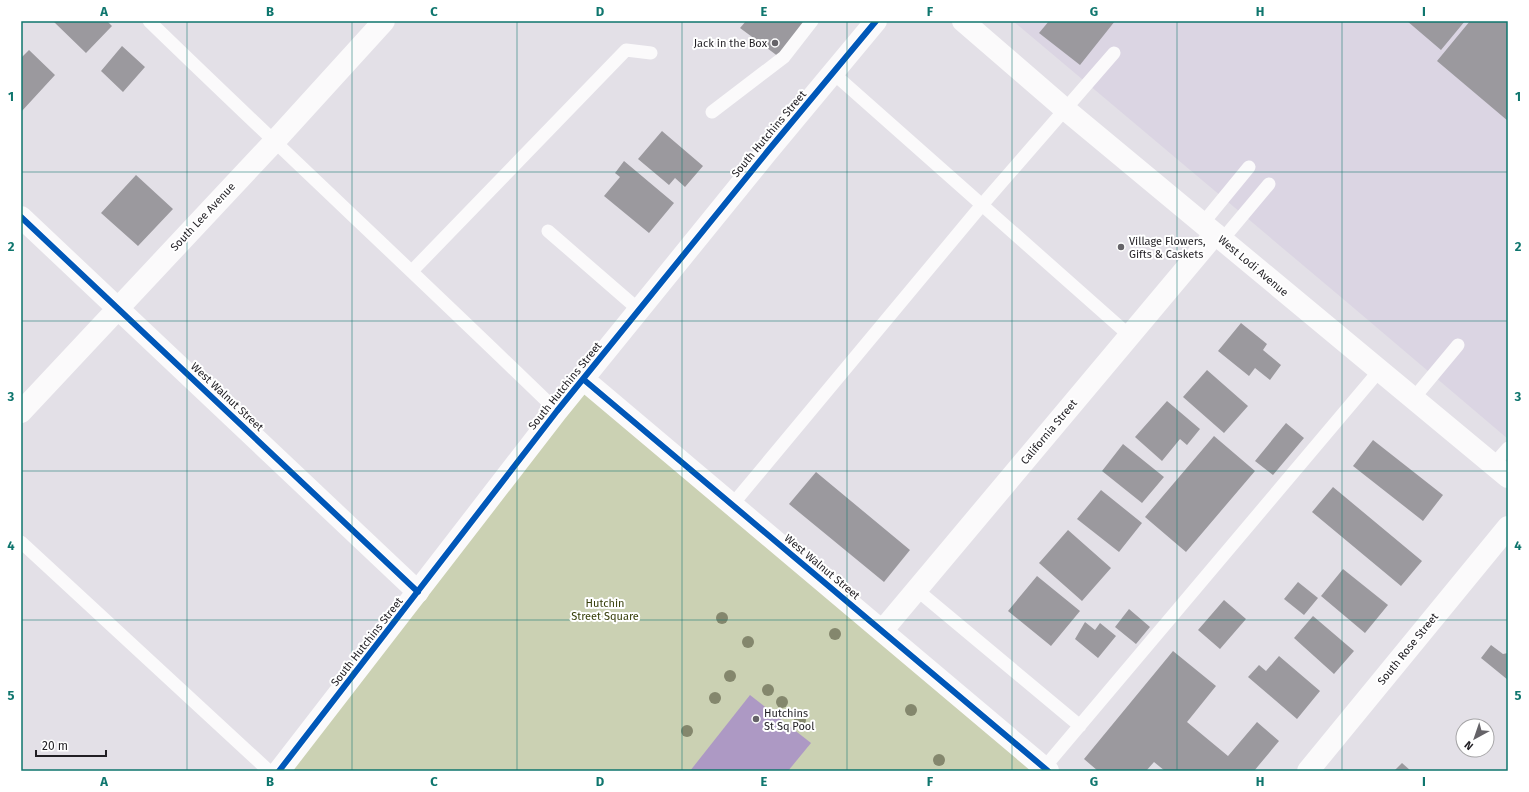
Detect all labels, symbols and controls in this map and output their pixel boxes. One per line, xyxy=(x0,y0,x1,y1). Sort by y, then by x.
text: A xyxy=(99,4,108,19)
text: B xyxy=(266,4,274,19)
text: C xyxy=(430,4,438,19)
text: D xyxy=(596,4,605,19)
text: E xyxy=(761,4,768,19)
text: F xyxy=(927,4,934,19)
text: G xyxy=(1090,4,1098,19)
text: H xyxy=(1256,4,1264,19)
text: I xyxy=(1422,4,1426,19)
place label: Jack in the Box xyxy=(694,37,768,50)
marker: Jack in the Box xyxy=(770,38,780,48)
street label: South Hutchins Street xyxy=(729,88,809,180)
text: 1 xyxy=(8,89,14,104)
text: 1 xyxy=(1515,89,1521,104)
street label: South Lee Avenue xyxy=(168,180,238,254)
street label: West Lodi Avenue xyxy=(1215,233,1291,299)
place label: Village Flowers, Gifts & Caskets xyxy=(1129,235,1206,261)
text: 2 xyxy=(8,239,15,254)
text: 2 xyxy=(1515,239,1522,254)
marker: Village Flowers, Gifts & Caskets xyxy=(1116,242,1126,252)
street label: South Hutchins Street xyxy=(526,340,604,432)
street label: West Walnut Street xyxy=(188,360,266,434)
text: 3 xyxy=(7,389,15,404)
text: 3 xyxy=(1514,389,1522,404)
street label: California Street xyxy=(1018,397,1080,467)
street label: West Walnut Street xyxy=(782,532,862,602)
text: 4 xyxy=(7,538,15,553)
text: 4 xyxy=(1514,538,1522,553)
street label: South Hutchins Street xyxy=(328,595,406,689)
park label: Hutchin Street Square xyxy=(571,597,639,623)
street label: South Rose Street xyxy=(1375,610,1441,688)
text: 5 xyxy=(8,688,15,703)
text: 5 xyxy=(1515,688,1522,703)
place label: Hutchins St Sq Pool xyxy=(764,707,815,733)
marker: Hutchins St Sq Pool xyxy=(751,714,761,724)
north arrow xyxy=(1455,718,1495,758)
scale bar xyxy=(36,732,106,758)
text: N xyxy=(1462,738,1476,753)
text: 20 m xyxy=(42,739,68,753)
text: A xyxy=(99,774,108,789)
text: B xyxy=(266,774,274,789)
text: C xyxy=(430,774,438,789)
text: D xyxy=(596,774,605,789)
text: E xyxy=(761,774,768,789)
text: F xyxy=(927,774,934,789)
text: G xyxy=(1090,774,1098,789)
text: H xyxy=(1256,774,1264,789)
text: I xyxy=(1422,774,1426,789)

